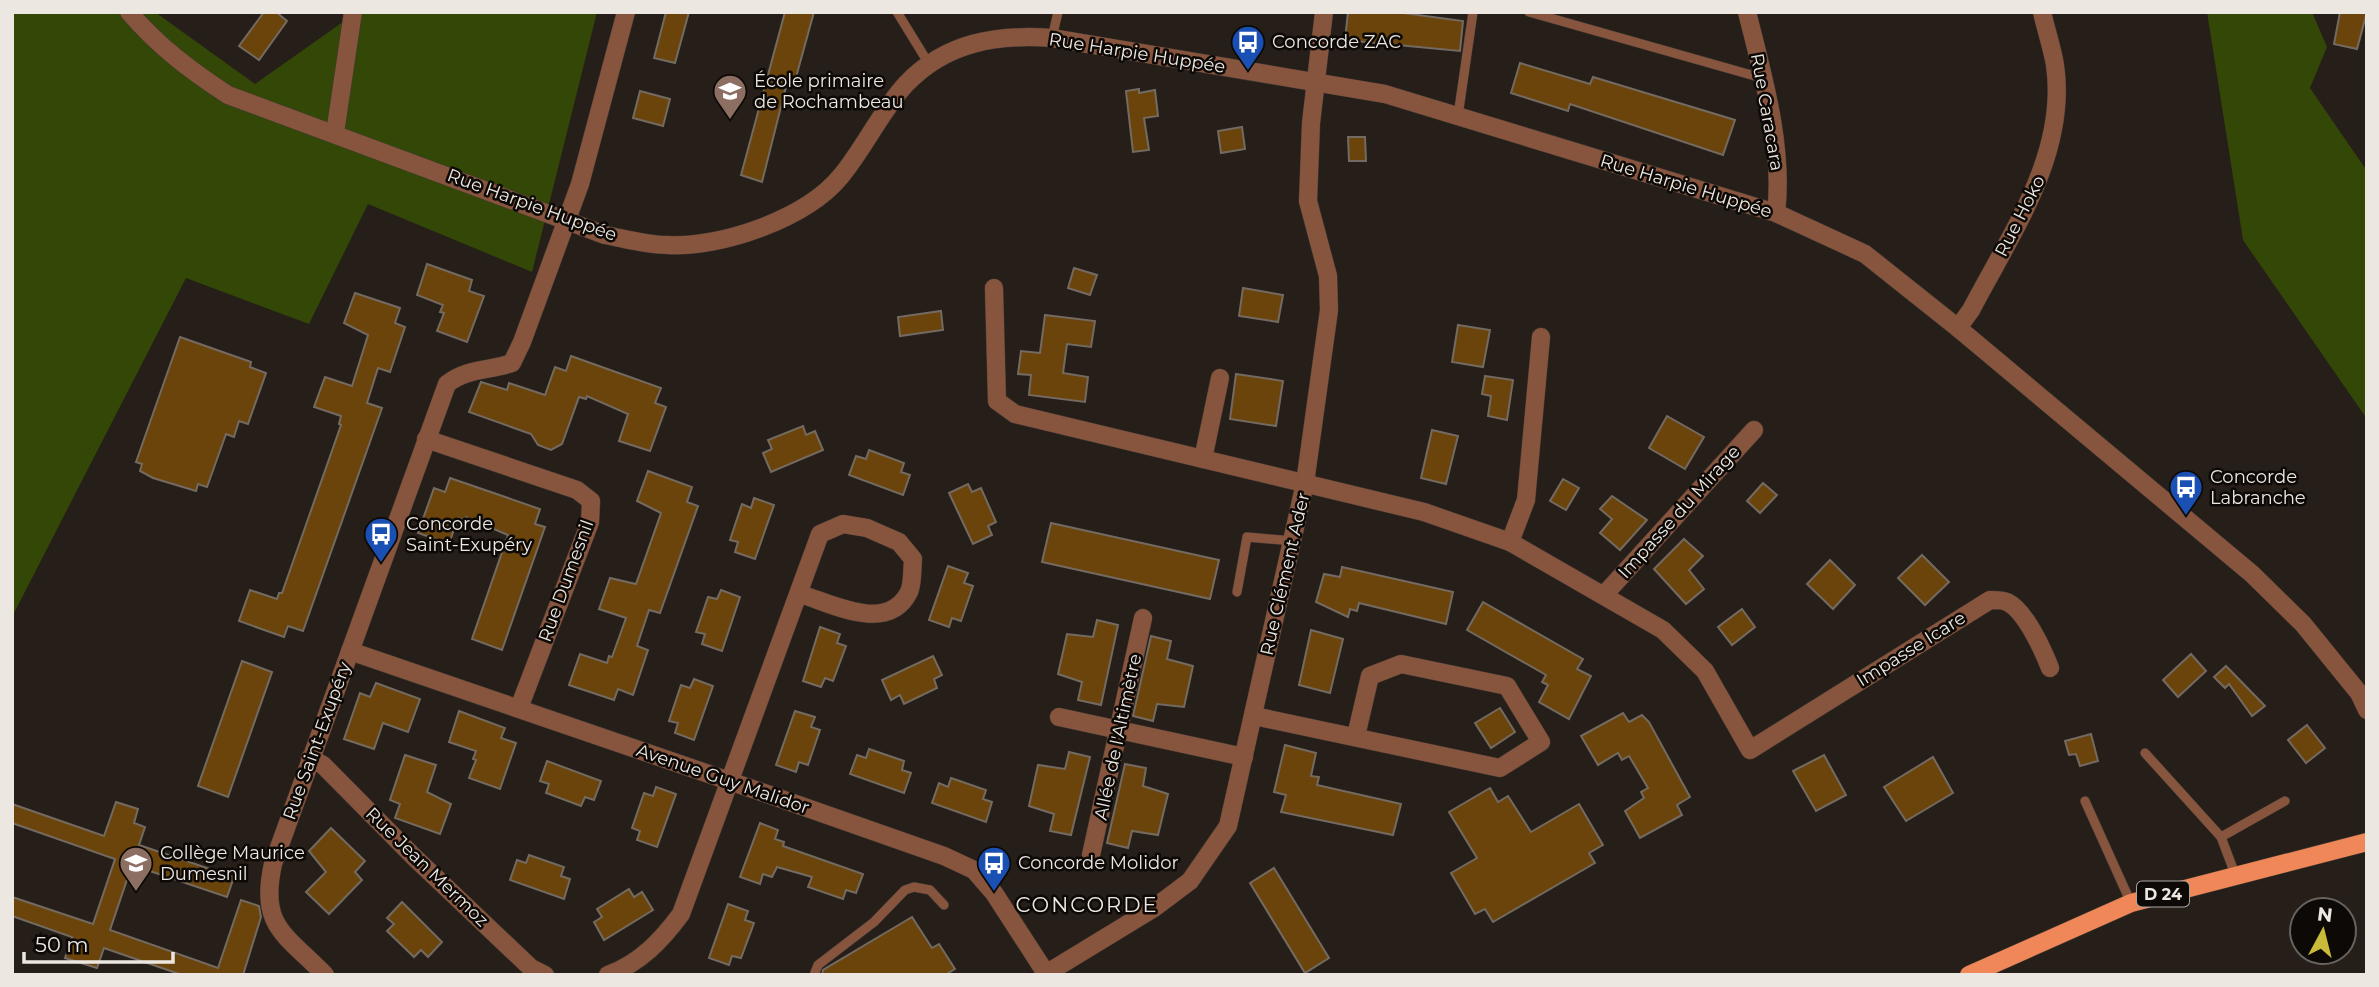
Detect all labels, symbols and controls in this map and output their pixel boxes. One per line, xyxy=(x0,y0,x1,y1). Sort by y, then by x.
bus stop icon: Concorde ZAC xyxy=(1229,23,1267,72)
street label: Rue Harpie Huppée xyxy=(1047,28,1227,78)
place label: Concorde ZAC xyxy=(1272,31,1401,53)
street label: Rue Caracara xyxy=(1746,52,1788,172)
place label: École primaire de Rochambeau xyxy=(754,70,904,113)
school or university icon: École primaire de Rochambeau xyxy=(711,72,749,121)
street label: Rue Harpie Huppée xyxy=(1597,149,1775,223)
street label: Rue Harpie Huppée xyxy=(444,164,620,246)
street label: Rue Hoko xyxy=(1990,172,2050,260)
street label: Impasse du Mirage xyxy=(1613,441,1745,583)
place label: Concorde Labranche xyxy=(2210,466,2306,509)
bus stop icon: Concorde Labranche xyxy=(2167,468,2205,517)
street label: Rue Clément Ader xyxy=(1256,490,1314,658)
place label: Concorde Saint-Exupéry xyxy=(406,513,532,556)
bus stop icon: Concorde Saint-Exupéry xyxy=(362,515,400,564)
street label: Rue Dumesnil xyxy=(534,517,598,645)
street label: Impasse Icare xyxy=(1852,607,1970,691)
street label: Allée de l'Altimètre xyxy=(1090,652,1146,822)
street label: Rue Saint-Exupéry xyxy=(278,659,356,823)
street label: Avenue Guy Malidor xyxy=(634,739,812,819)
street label: Rue Jean Mermoz xyxy=(361,803,493,931)
place label: Collège Maurice Dumesnil xyxy=(160,842,305,885)
school or university icon: Collège Maurice Dumesnil xyxy=(117,844,155,893)
bus stop icon: Concorde Molidor xyxy=(975,844,1013,893)
place label: Concorde Molidor xyxy=(1018,852,1179,874)
road number: D 24 xyxy=(2137,881,2189,906)
district label: CONCORDE xyxy=(1015,892,1159,917)
north arrow xyxy=(2288,896,2358,966)
text: N xyxy=(2316,902,2334,927)
scale bar xyxy=(24,920,173,964)
text: 50 m xyxy=(35,932,89,957)

